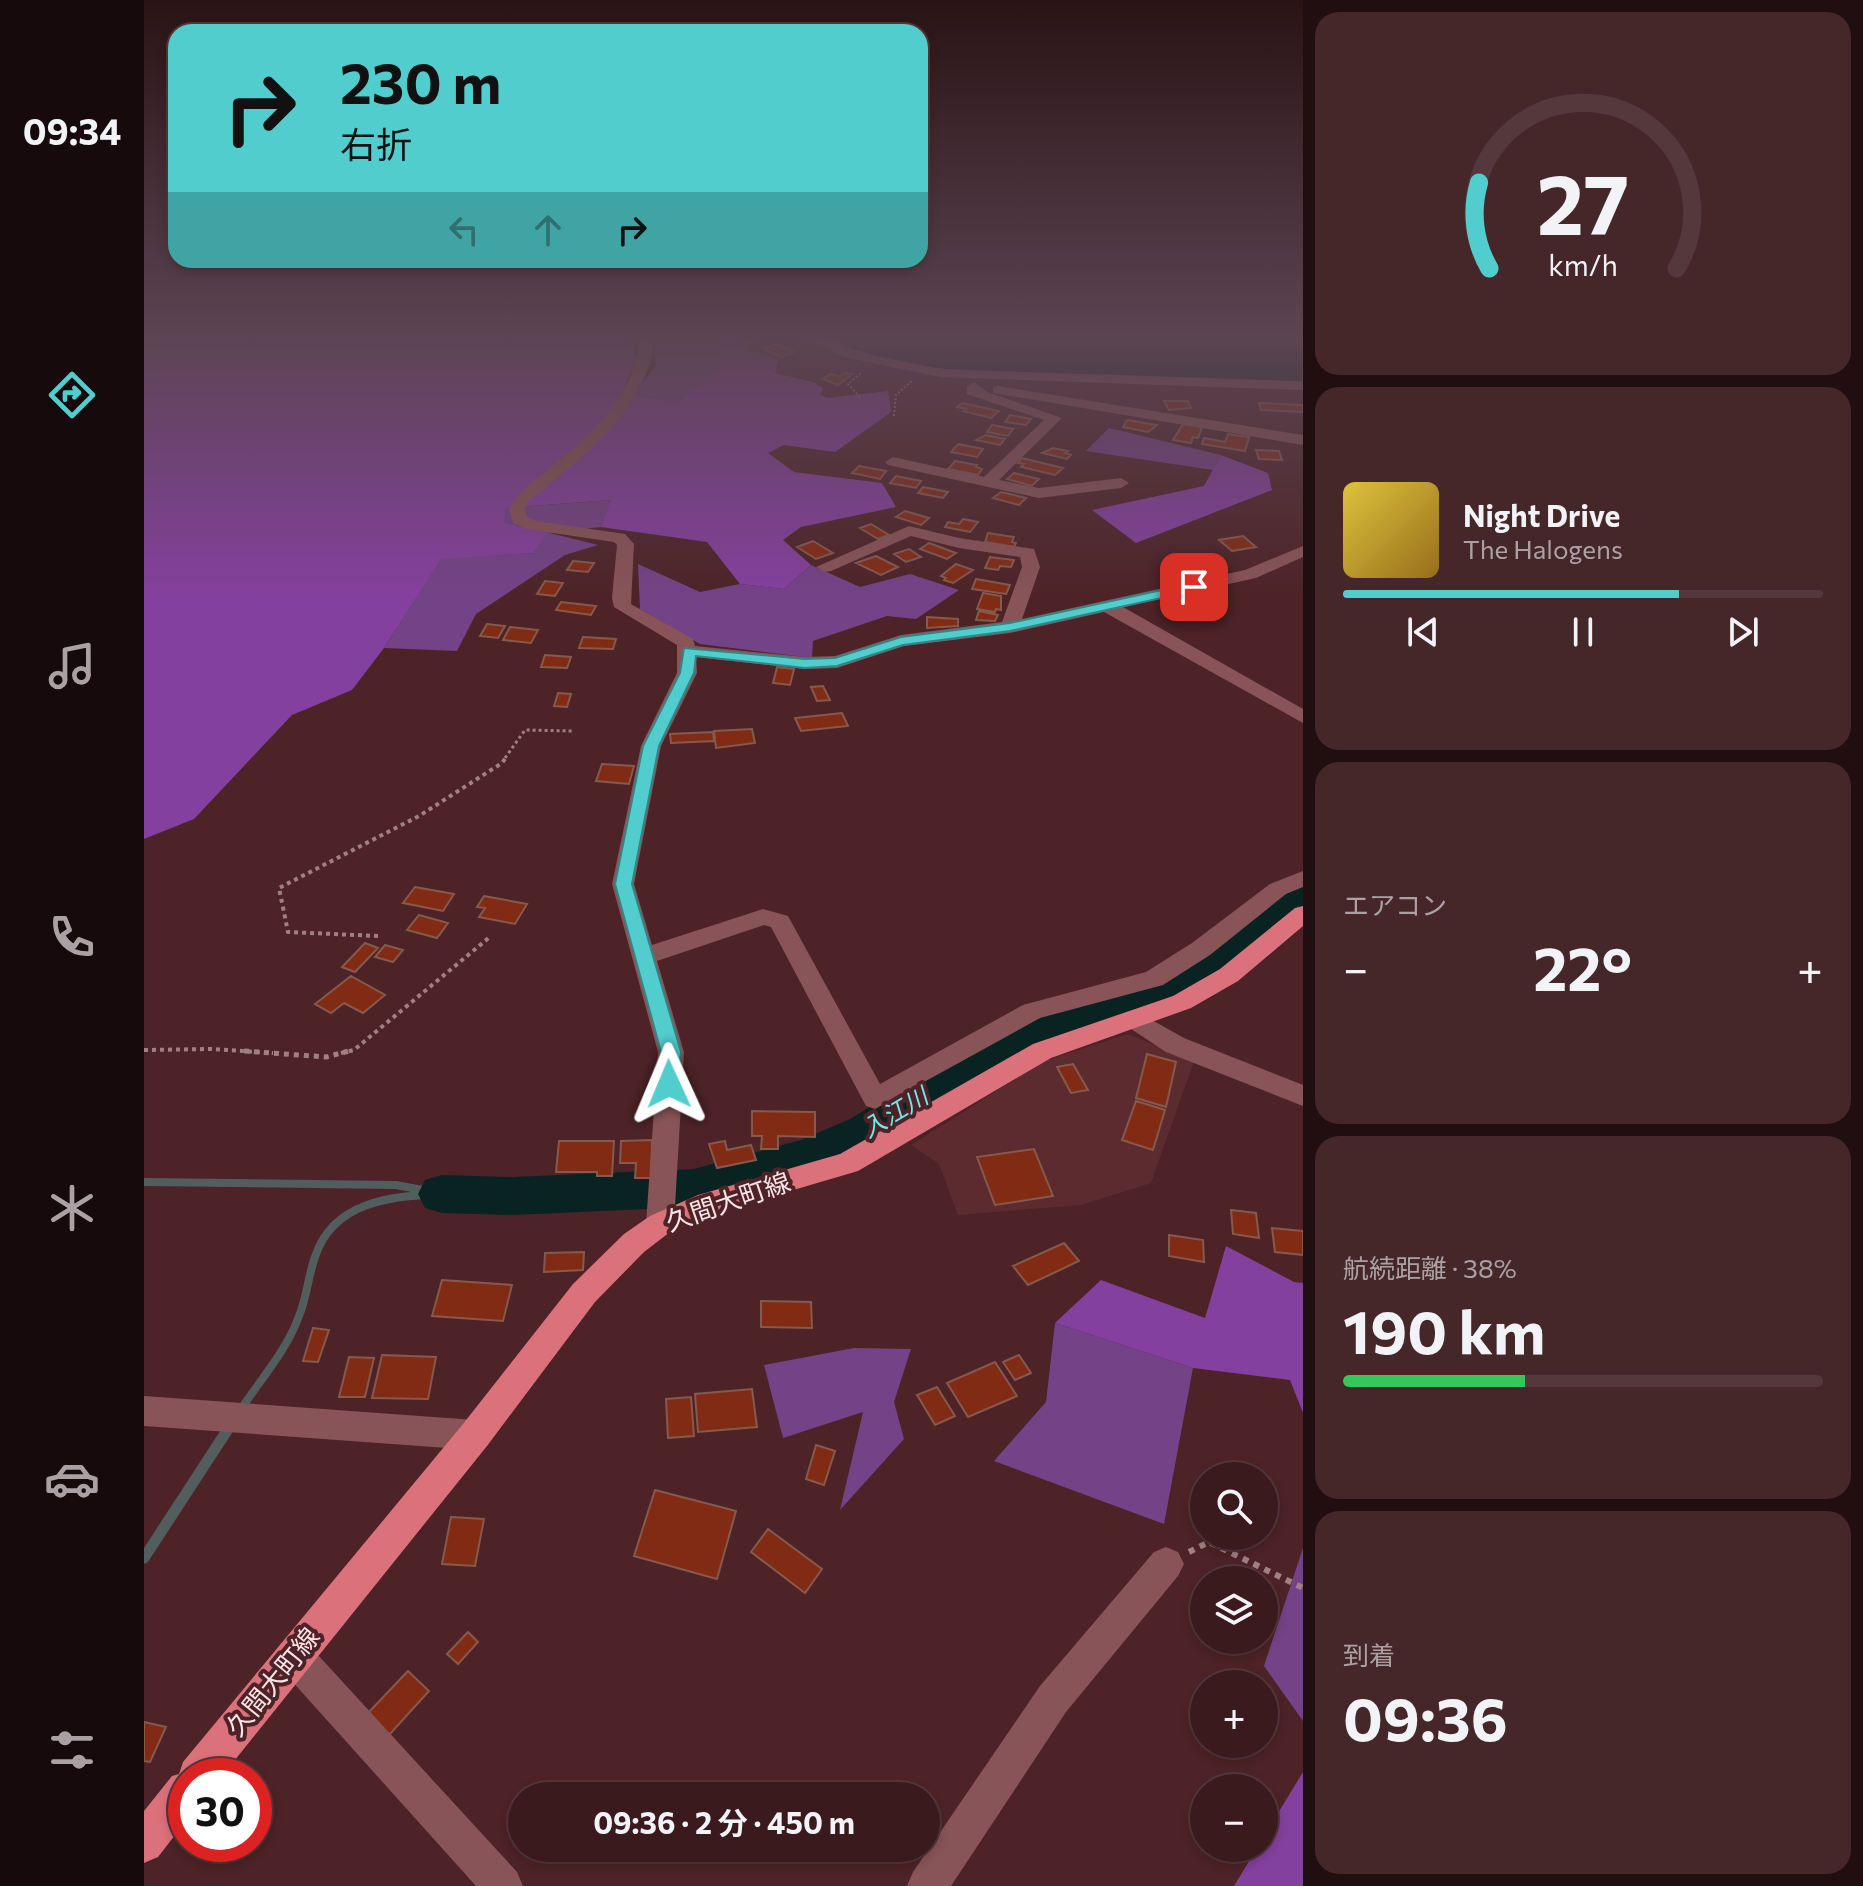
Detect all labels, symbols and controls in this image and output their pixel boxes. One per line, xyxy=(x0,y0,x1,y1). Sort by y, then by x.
text: 230 m xyxy=(340,47,501,116)
icon: right xyxy=(208,56,312,160)
text: 09:34 xyxy=(23,108,121,152)
text: 右折 xyxy=(340,121,412,165)
text: 27 xyxy=(1537,150,1629,252)
icon: left xyxy=(442,208,486,252)
icon: ahead xyxy=(526,208,570,252)
icon: right xyxy=(610,208,654,252)
text: km/h xyxy=(1548,248,1618,283)
icon: directions xyxy=(44,367,100,423)
text: Night Drive xyxy=(1463,496,1620,533)
text: The Halogens xyxy=(1463,533,1623,564)
pin xyxy=(1160,553,1228,621)
icon: arrive xyxy=(1172,565,1216,609)
icon: previous xyxy=(1401,610,1445,654)
icon: pause xyxy=(1561,610,1605,654)
icon: next xyxy=(1721,610,1765,654)
icon: music xyxy=(44,638,100,694)
text: エアコン xyxy=(1343,889,1447,920)
icon: phone xyxy=(44,909,100,965)
text: 22° xyxy=(1533,930,1632,1003)
text: − xyxy=(1343,940,1368,994)
text: + xyxy=(1797,940,1823,994)
position arrow xyxy=(627,1042,711,1126)
water label: 入江川 xyxy=(856,1079,935,1143)
street label: 久間大町線 xyxy=(661,1165,794,1236)
icon: climate xyxy=(44,1180,100,1236)
text: 航続距離 · 38% xyxy=(1343,1252,1517,1283)
text: 190 km xyxy=(1343,1293,1545,1366)
icon: car xyxy=(44,1451,100,1507)
map controls xyxy=(1190,1462,1278,1862)
button: search xyxy=(1190,1462,1278,1550)
button: layers xyxy=(1190,1566,1278,1654)
street label: 久間大町線 xyxy=(219,1621,325,1741)
text: 到着 xyxy=(1343,1639,1395,1670)
button: + xyxy=(1190,1670,1278,1758)
text: 09:36 xyxy=(1343,1680,1508,1753)
icon: filters xyxy=(44,1722,100,1778)
speed limit sign: 30 xyxy=(168,1758,272,1862)
button: − xyxy=(1190,1774,1278,1862)
text: 09:36 · 2 分 · 450 m xyxy=(593,1803,855,1840)

